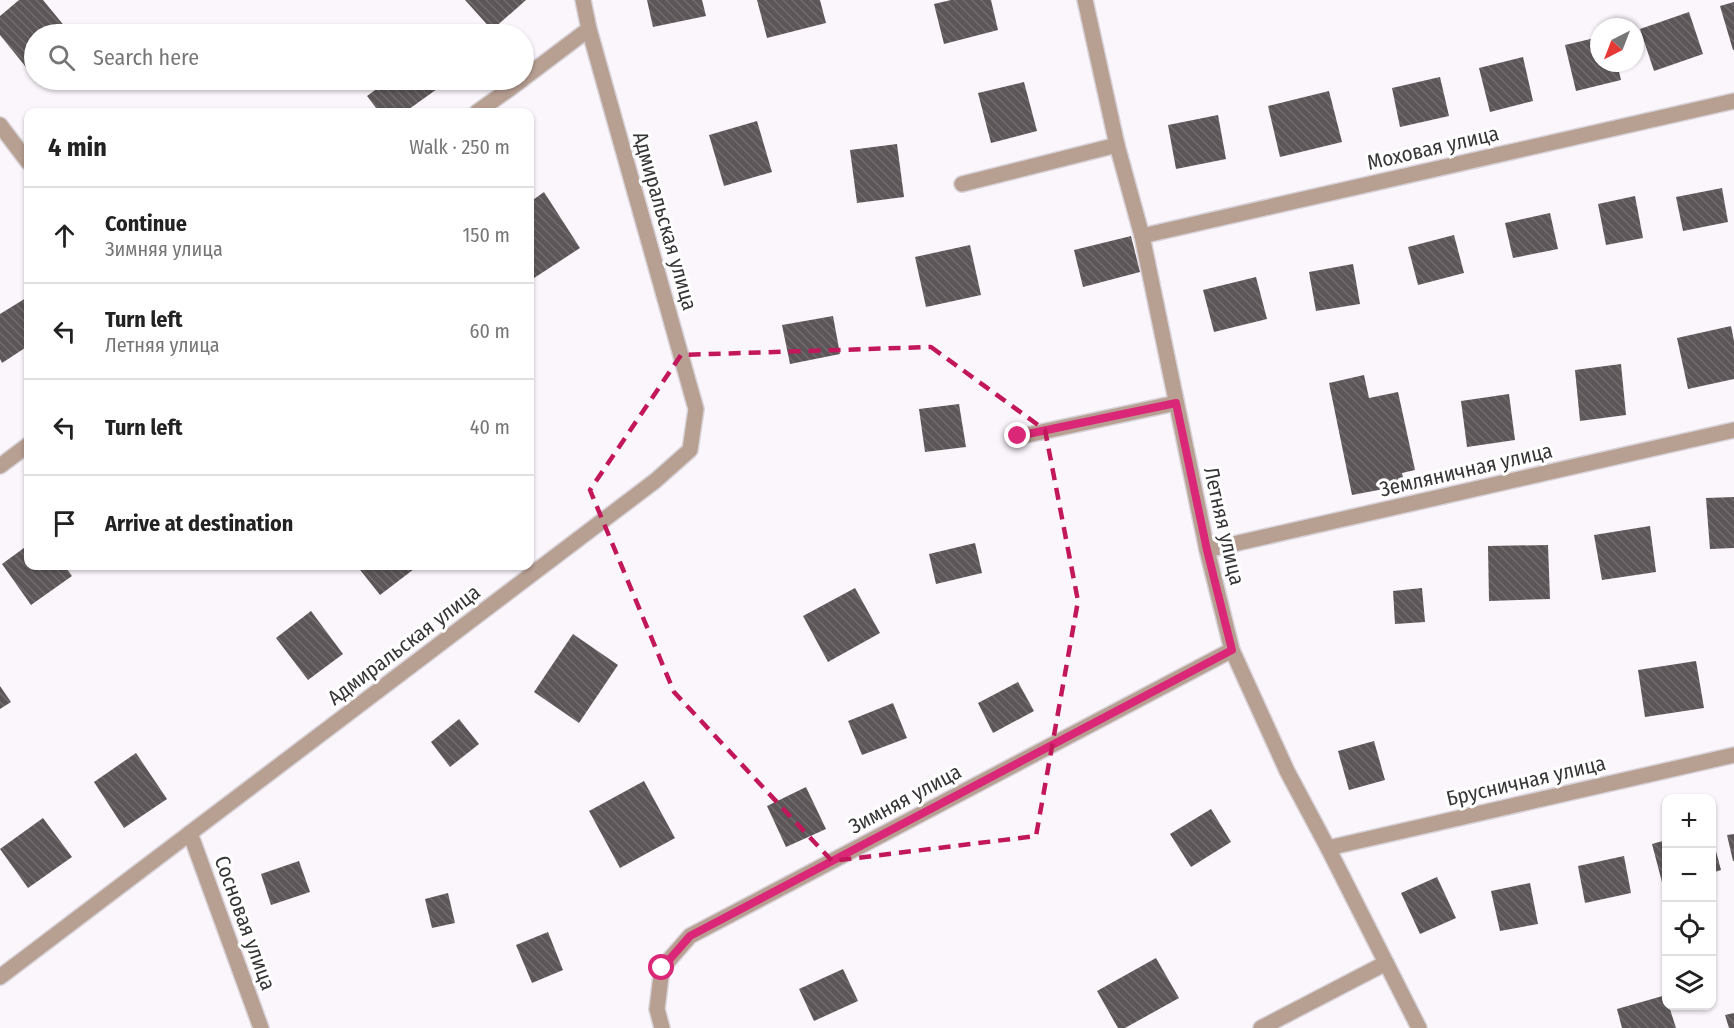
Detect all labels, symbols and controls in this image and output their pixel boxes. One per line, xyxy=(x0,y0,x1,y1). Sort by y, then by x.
north arrow xyxy=(1590,18,1644,72)
search box xyxy=(24,24,534,90)
icon: search xyxy=(45,41,78,74)
text: Search here xyxy=(93,44,199,71)
street label: Моховая улица xyxy=(1365,120,1501,176)
street label: Адмиральская улица xyxy=(627,129,703,313)
text: 4 min xyxy=(48,132,107,163)
text: Walk · 250 m xyxy=(409,135,510,159)
text: Continue xyxy=(105,210,187,237)
icon: ahead xyxy=(48,219,81,252)
text: 150 m xyxy=(463,223,510,247)
text: Зимняя улица xyxy=(105,237,223,261)
text: Turn left xyxy=(105,306,183,333)
icon: left xyxy=(48,315,81,348)
text: 60 m xyxy=(470,319,510,343)
text: Летняя улица xyxy=(105,333,220,357)
icon: left xyxy=(48,411,81,444)
text: Turn left xyxy=(105,414,183,441)
text: 40 m xyxy=(470,415,510,439)
route end xyxy=(1004,422,1030,448)
street label: Земляничная улица xyxy=(1377,437,1555,503)
street label: Летняя улица xyxy=(1198,464,1250,588)
icon: arrive xyxy=(48,507,81,540)
text: Arrive at destination xyxy=(105,510,293,537)
street label: Адмиральская улица xyxy=(323,579,485,711)
street label: Брусничная улица xyxy=(1444,750,1608,812)
street label: Зимняя улица xyxy=(844,759,966,839)
map controls xyxy=(1662,794,1716,1010)
button: + xyxy=(1662,794,1716,848)
button: − xyxy=(1662,848,1716,902)
street label: Сосновая улица xyxy=(209,852,281,994)
button: locate xyxy=(1662,902,1716,956)
route start xyxy=(648,954,674,980)
button: layers xyxy=(1662,956,1716,1010)

